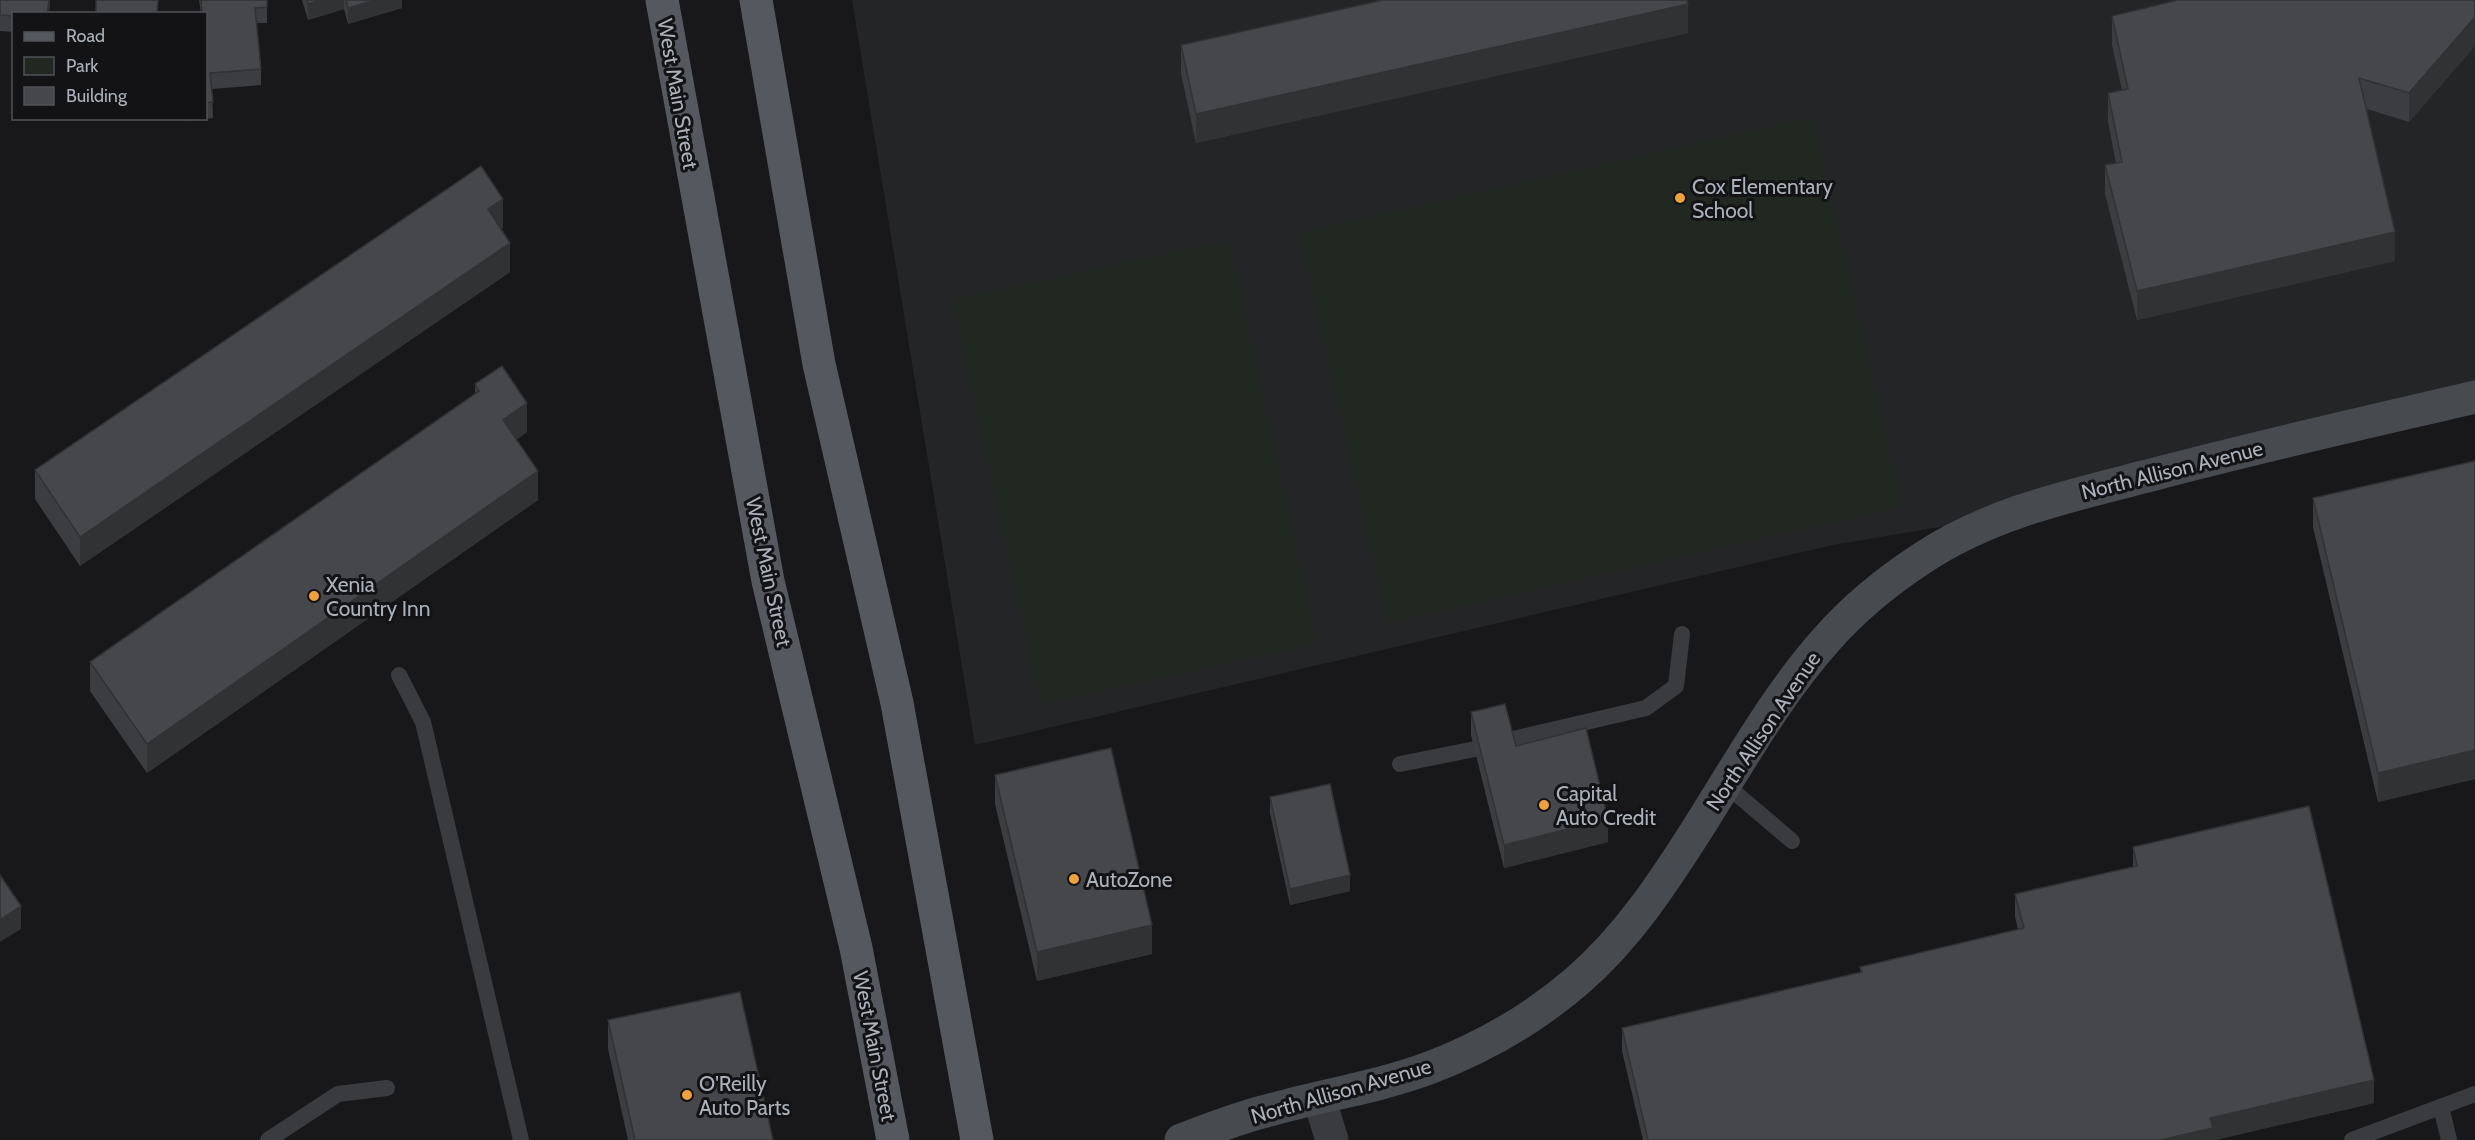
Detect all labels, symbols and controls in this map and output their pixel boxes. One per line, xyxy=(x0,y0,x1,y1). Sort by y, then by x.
legend xyxy=(12,12,207,120)
street label: West Main Street xyxy=(652,17,704,171)
text: Road xyxy=(66,25,105,47)
text: Park xyxy=(66,55,99,77)
text: Building xyxy=(66,85,128,107)
place label: Cox Elementary School xyxy=(1692,174,1833,223)
marker: Cox Elementary School xyxy=(1673,191,1687,205)
street label: North Allison Avenue xyxy=(2079,435,2266,505)
street label: West Main Street xyxy=(741,495,797,649)
place label: Xenia Country Inn xyxy=(326,572,430,621)
marker: Xenia Country Inn xyxy=(307,589,321,603)
street label: North Allison Avenue xyxy=(1701,647,1826,815)
place label: Capital Auto Credit xyxy=(1556,781,1656,830)
marker: Capital Auto Credit xyxy=(1537,798,1551,812)
place label: AutoZone xyxy=(1086,867,1173,892)
marker: AutoZone xyxy=(1067,872,1081,886)
street label: West Main Street xyxy=(848,969,902,1123)
street label: North Allison Avenue xyxy=(1248,1053,1434,1129)
place label: O'Reilly Auto Parts xyxy=(699,1071,790,1120)
marker: O'Reilly Auto Parts xyxy=(680,1088,694,1102)

